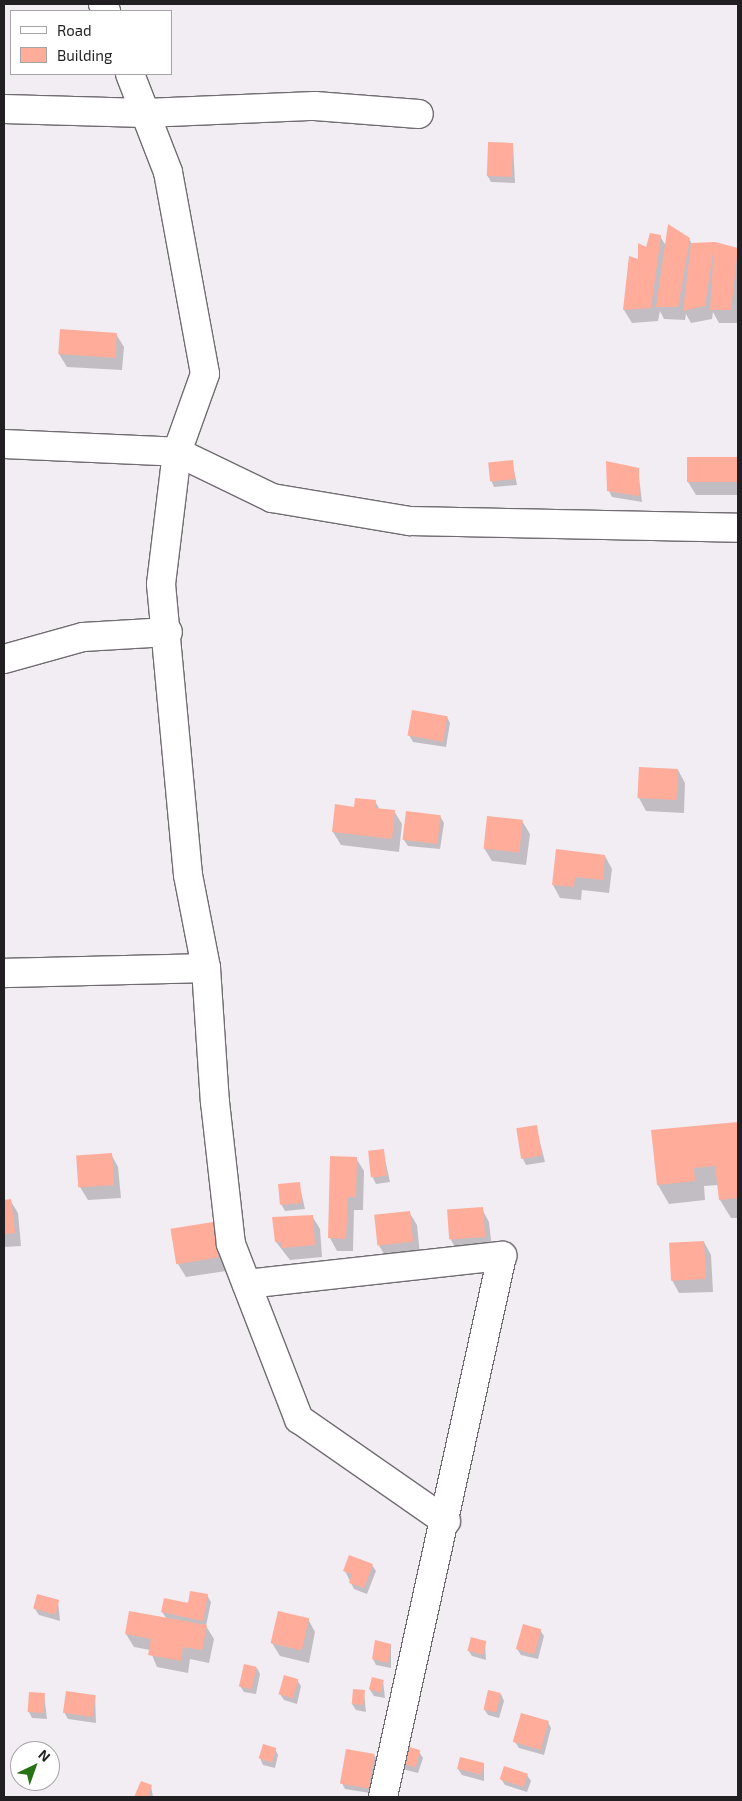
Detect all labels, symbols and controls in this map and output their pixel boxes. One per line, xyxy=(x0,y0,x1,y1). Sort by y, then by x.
legend xyxy=(10,10,172,75)
text: Road xyxy=(57,21,92,39)
text: Building xyxy=(57,46,112,64)
north arrow xyxy=(10,1741,60,1791)
text: N xyxy=(35,1746,54,1765)

